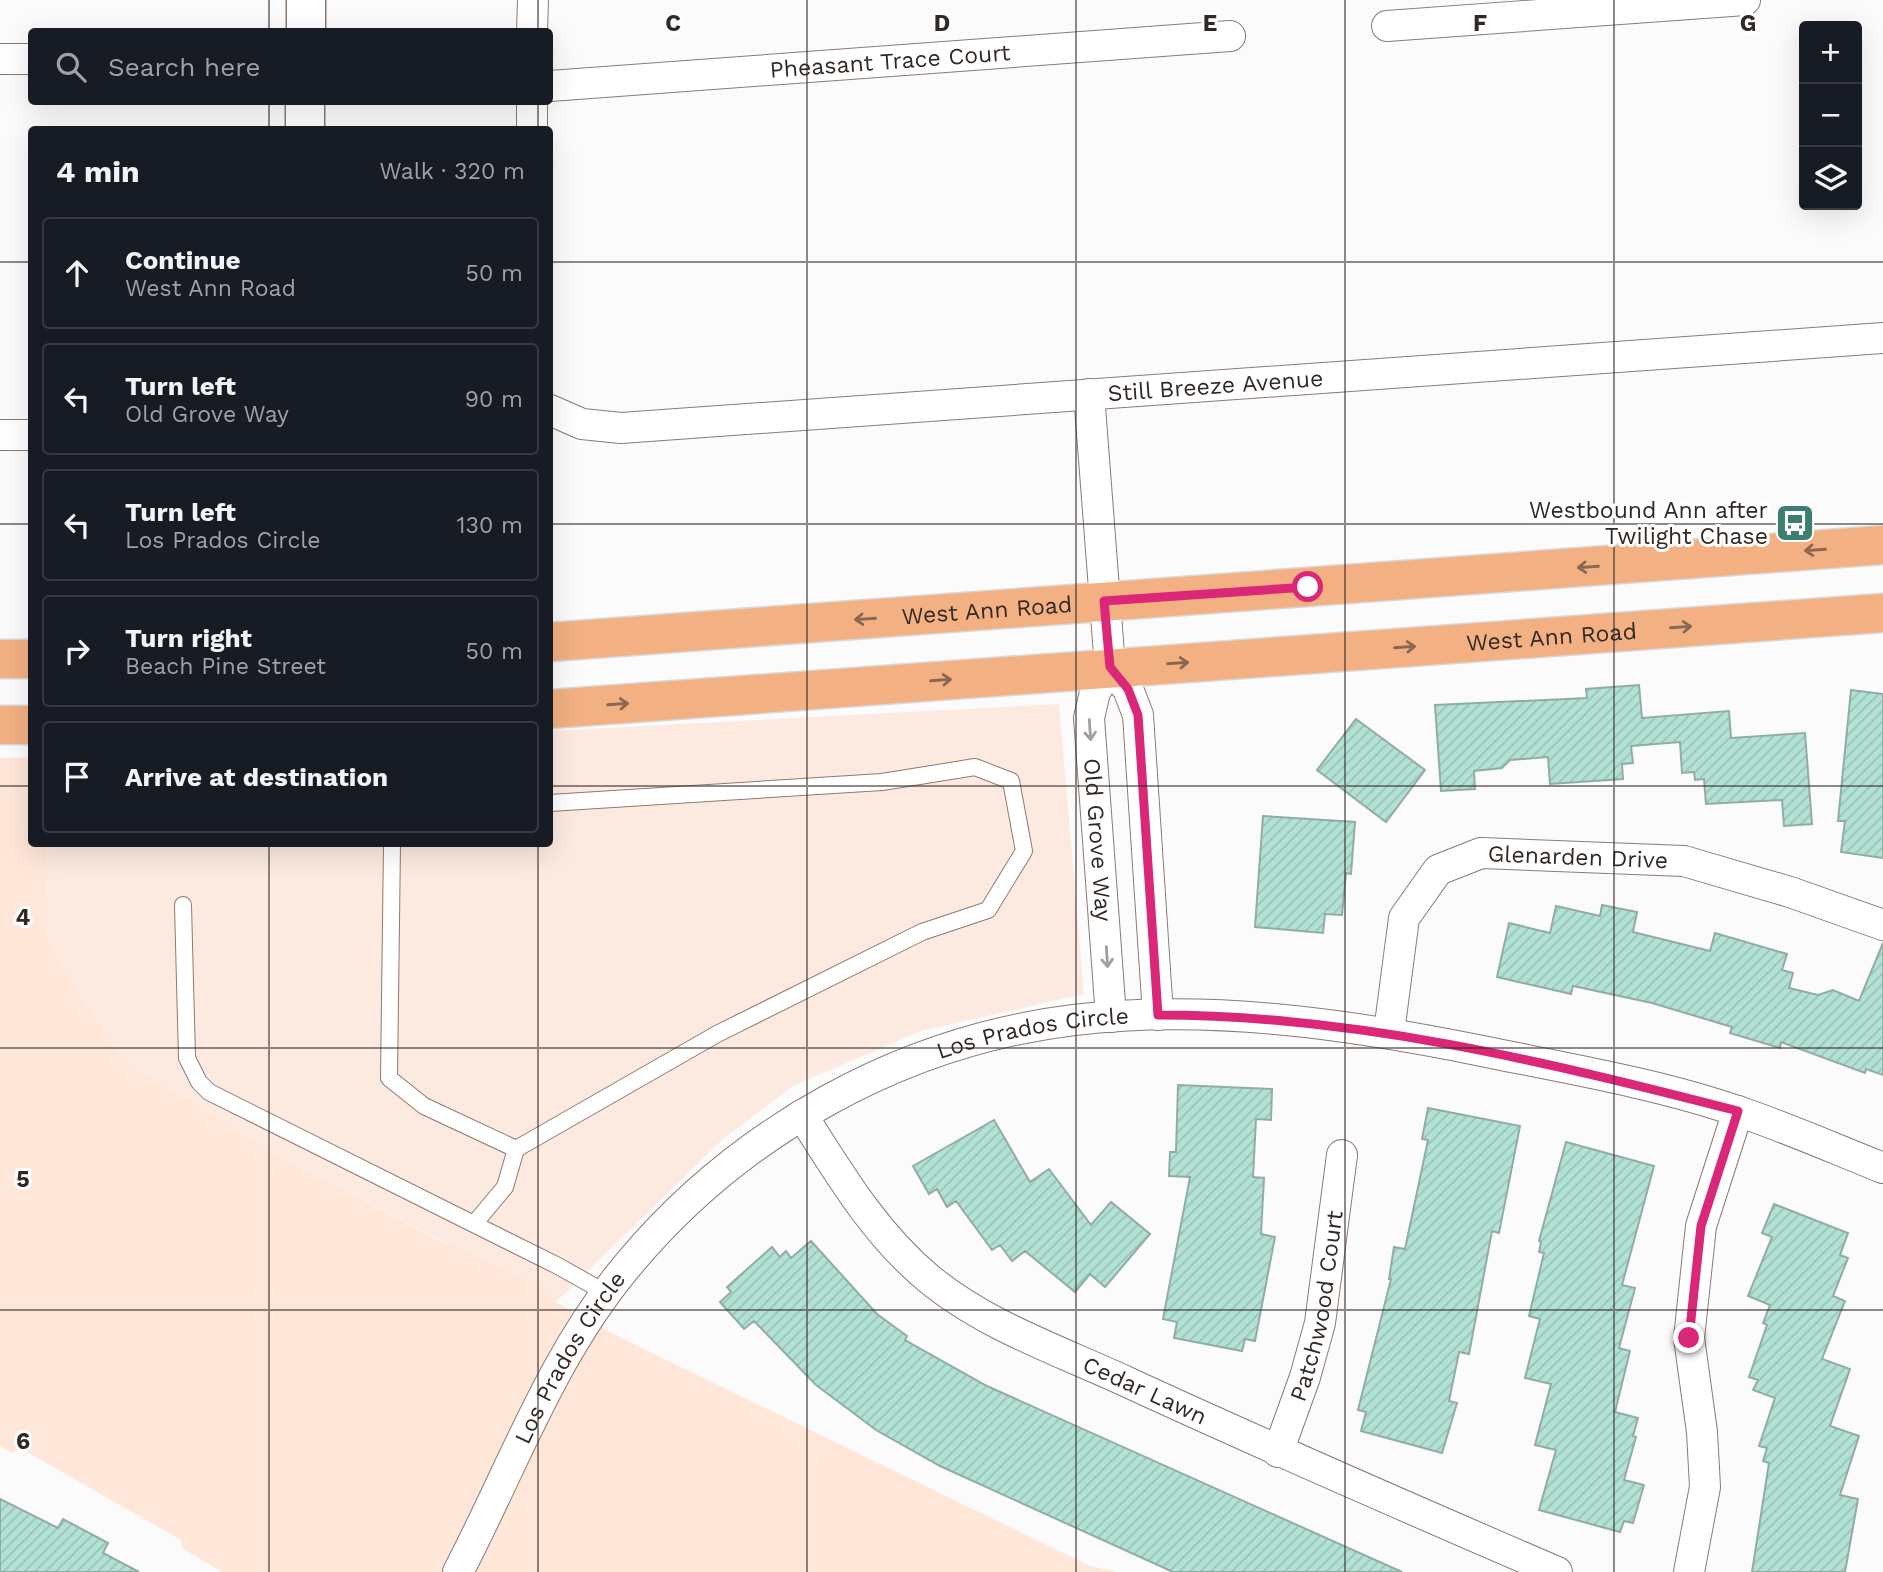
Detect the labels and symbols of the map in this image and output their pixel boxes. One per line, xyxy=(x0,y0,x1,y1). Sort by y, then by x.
text: C xyxy=(665,10,681,37)
text: D xyxy=(934,10,950,37)
text: E xyxy=(1203,10,1217,37)
text: F xyxy=(1473,10,1487,37)
text: G xyxy=(1740,10,1756,37)
street label: Pheasant Trace Court xyxy=(769,39,1012,83)
street label: Still Breeze Avenue xyxy=(1107,364,1324,407)
place label: Westbound Ann after Twilight Chase xyxy=(1529,497,1768,550)
bus stop icon: Westbound Ann after Twilight Chase xyxy=(1774,502,1816,544)
one-way arrow xyxy=(1804,544,1827,557)
one-way arrow xyxy=(1577,561,1600,574)
route start xyxy=(1292,571,1323,602)
street label: West Ann Road xyxy=(901,591,1073,630)
one-way arrow xyxy=(854,613,877,626)
street label: West Ann Road xyxy=(1465,617,1638,656)
one-way arrow xyxy=(1669,620,1692,633)
one-way arrow xyxy=(1393,640,1416,653)
one-way arrow xyxy=(1166,656,1189,669)
one-way arrow xyxy=(929,673,952,686)
one-way arrow xyxy=(606,697,628,710)
one-way arrow xyxy=(1084,719,1097,741)
street label: Old Grove Way xyxy=(1078,757,1117,923)
street label: Glenarden Drive xyxy=(1487,840,1669,874)
text: 4 xyxy=(16,904,31,931)
one-way arrow xyxy=(1101,945,1114,968)
street label: Los Prados Circle xyxy=(933,1002,1130,1064)
text: 5 xyxy=(16,1166,30,1193)
street label: Patchwood Court xyxy=(1284,1209,1348,1405)
street label: Los Prados Circle xyxy=(509,1266,631,1448)
route end xyxy=(1673,1322,1704,1353)
street label: Cedar Lawn xyxy=(1079,1351,1211,1430)
text: 6 xyxy=(16,1428,30,1455)

